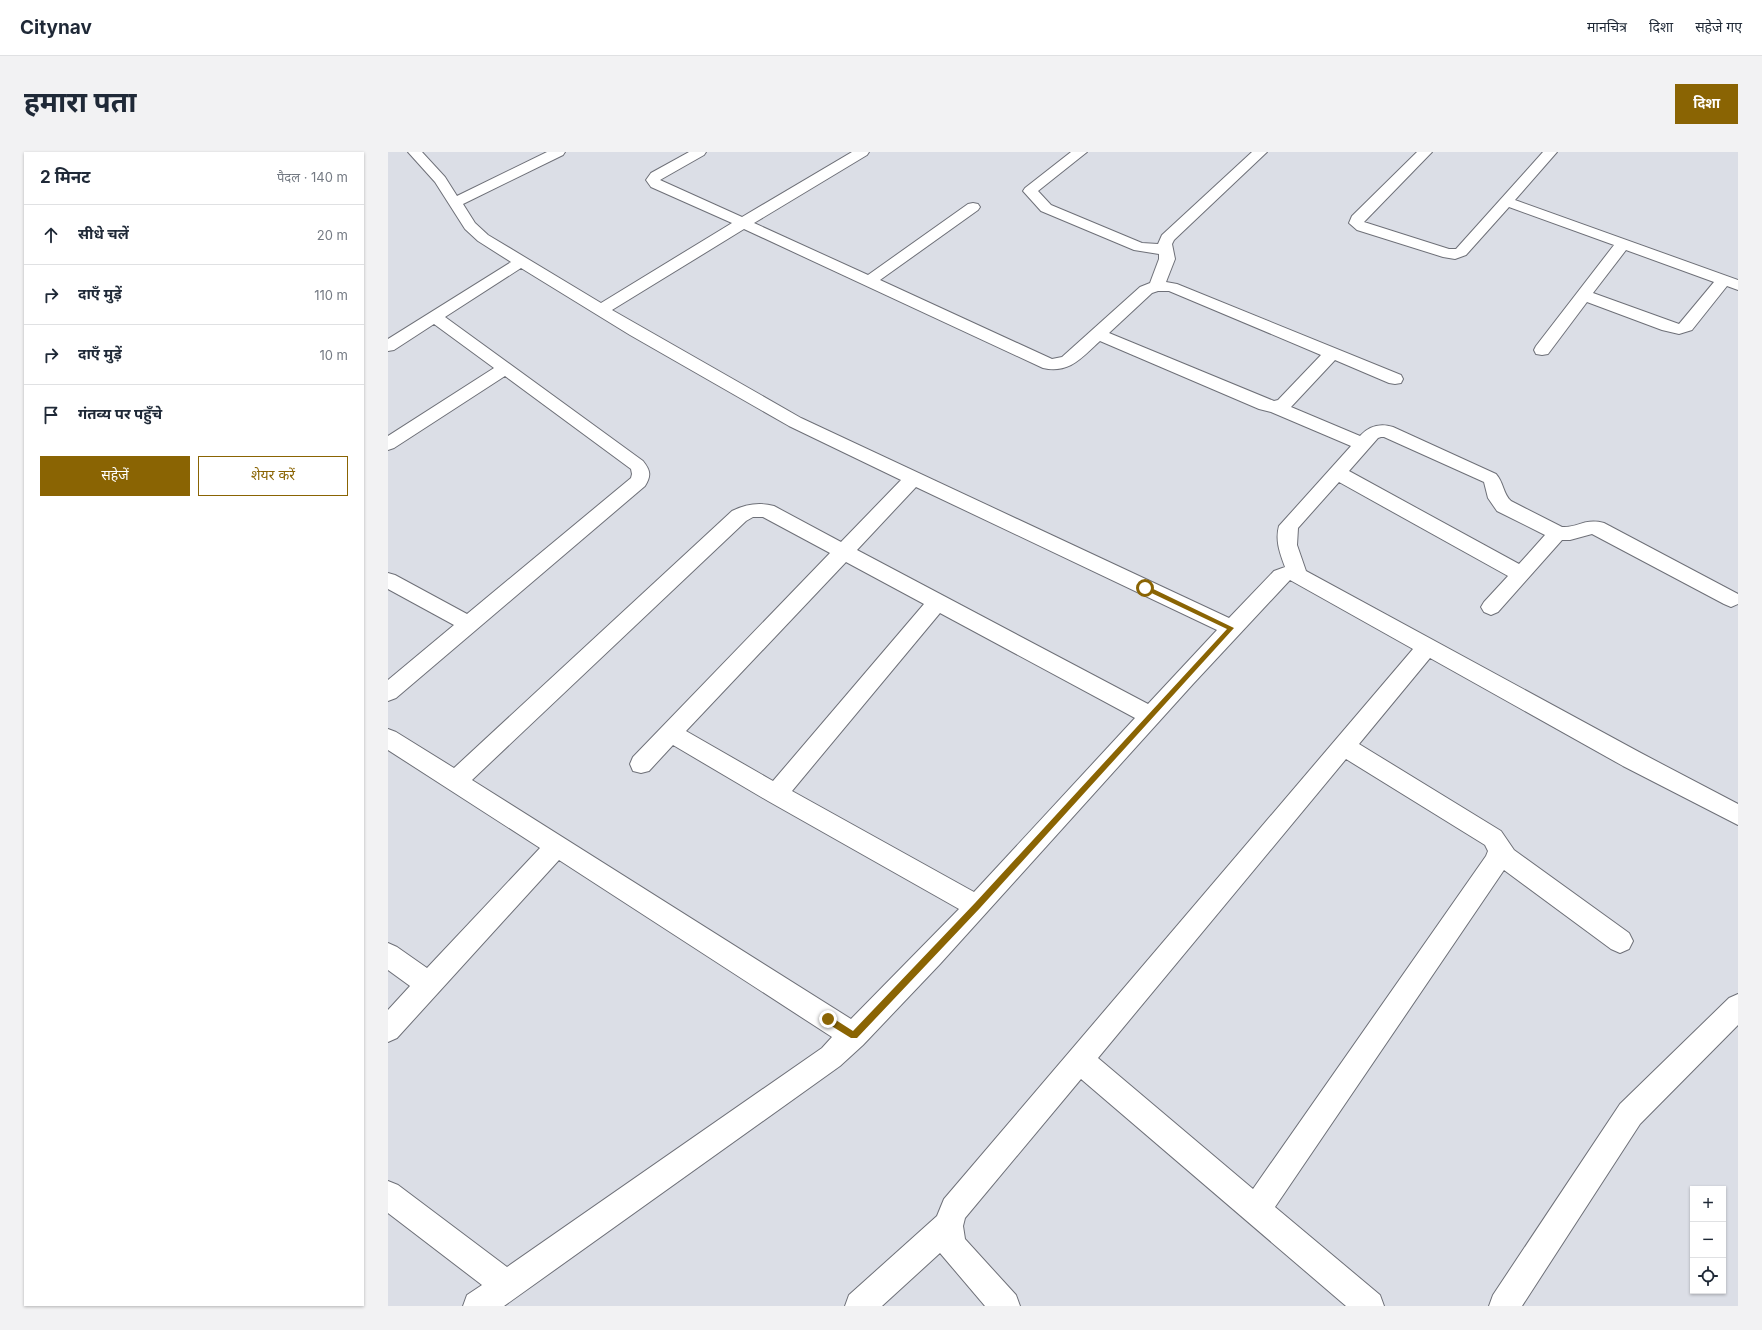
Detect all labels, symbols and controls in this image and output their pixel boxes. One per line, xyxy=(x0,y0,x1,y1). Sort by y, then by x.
text: Citynav xyxy=(20,16,92,39)
text: मानचित्र xyxy=(1587,18,1627,35)
text: दिशा xyxy=(1649,18,1673,35)
text: सहेजे गए xyxy=(1695,18,1742,35)
button: दिशा xyxy=(1675,84,1738,124)
text: हमारा पता xyxy=(24,85,136,119)
text: 2 मिनट xyxy=(40,167,90,187)
text: पैदल · 140 m xyxy=(277,169,348,185)
icon: ahead xyxy=(40,224,62,246)
text: सीधे चलें xyxy=(78,224,129,243)
text: 20 m xyxy=(317,227,348,243)
icon: right xyxy=(40,284,62,306)
text: दाएँ मुड़ें xyxy=(78,284,122,303)
text: 110 m xyxy=(314,287,348,303)
icon: right xyxy=(40,344,62,366)
text: दाएँ मुड़ें xyxy=(78,344,122,363)
text: 10 m xyxy=(319,347,348,363)
icon: arrive xyxy=(40,404,62,426)
text: गंतव्य पर पहुँचे xyxy=(78,404,162,423)
button: सहेजें xyxy=(40,456,190,496)
button: शेयर करें xyxy=(198,456,348,496)
route start xyxy=(1136,579,1154,597)
route end xyxy=(819,1010,837,1028)
map controls xyxy=(1690,1186,1726,1294)
button: + xyxy=(1690,1186,1726,1222)
button: − xyxy=(1690,1222,1726,1258)
button: locate xyxy=(1690,1258,1726,1294)

